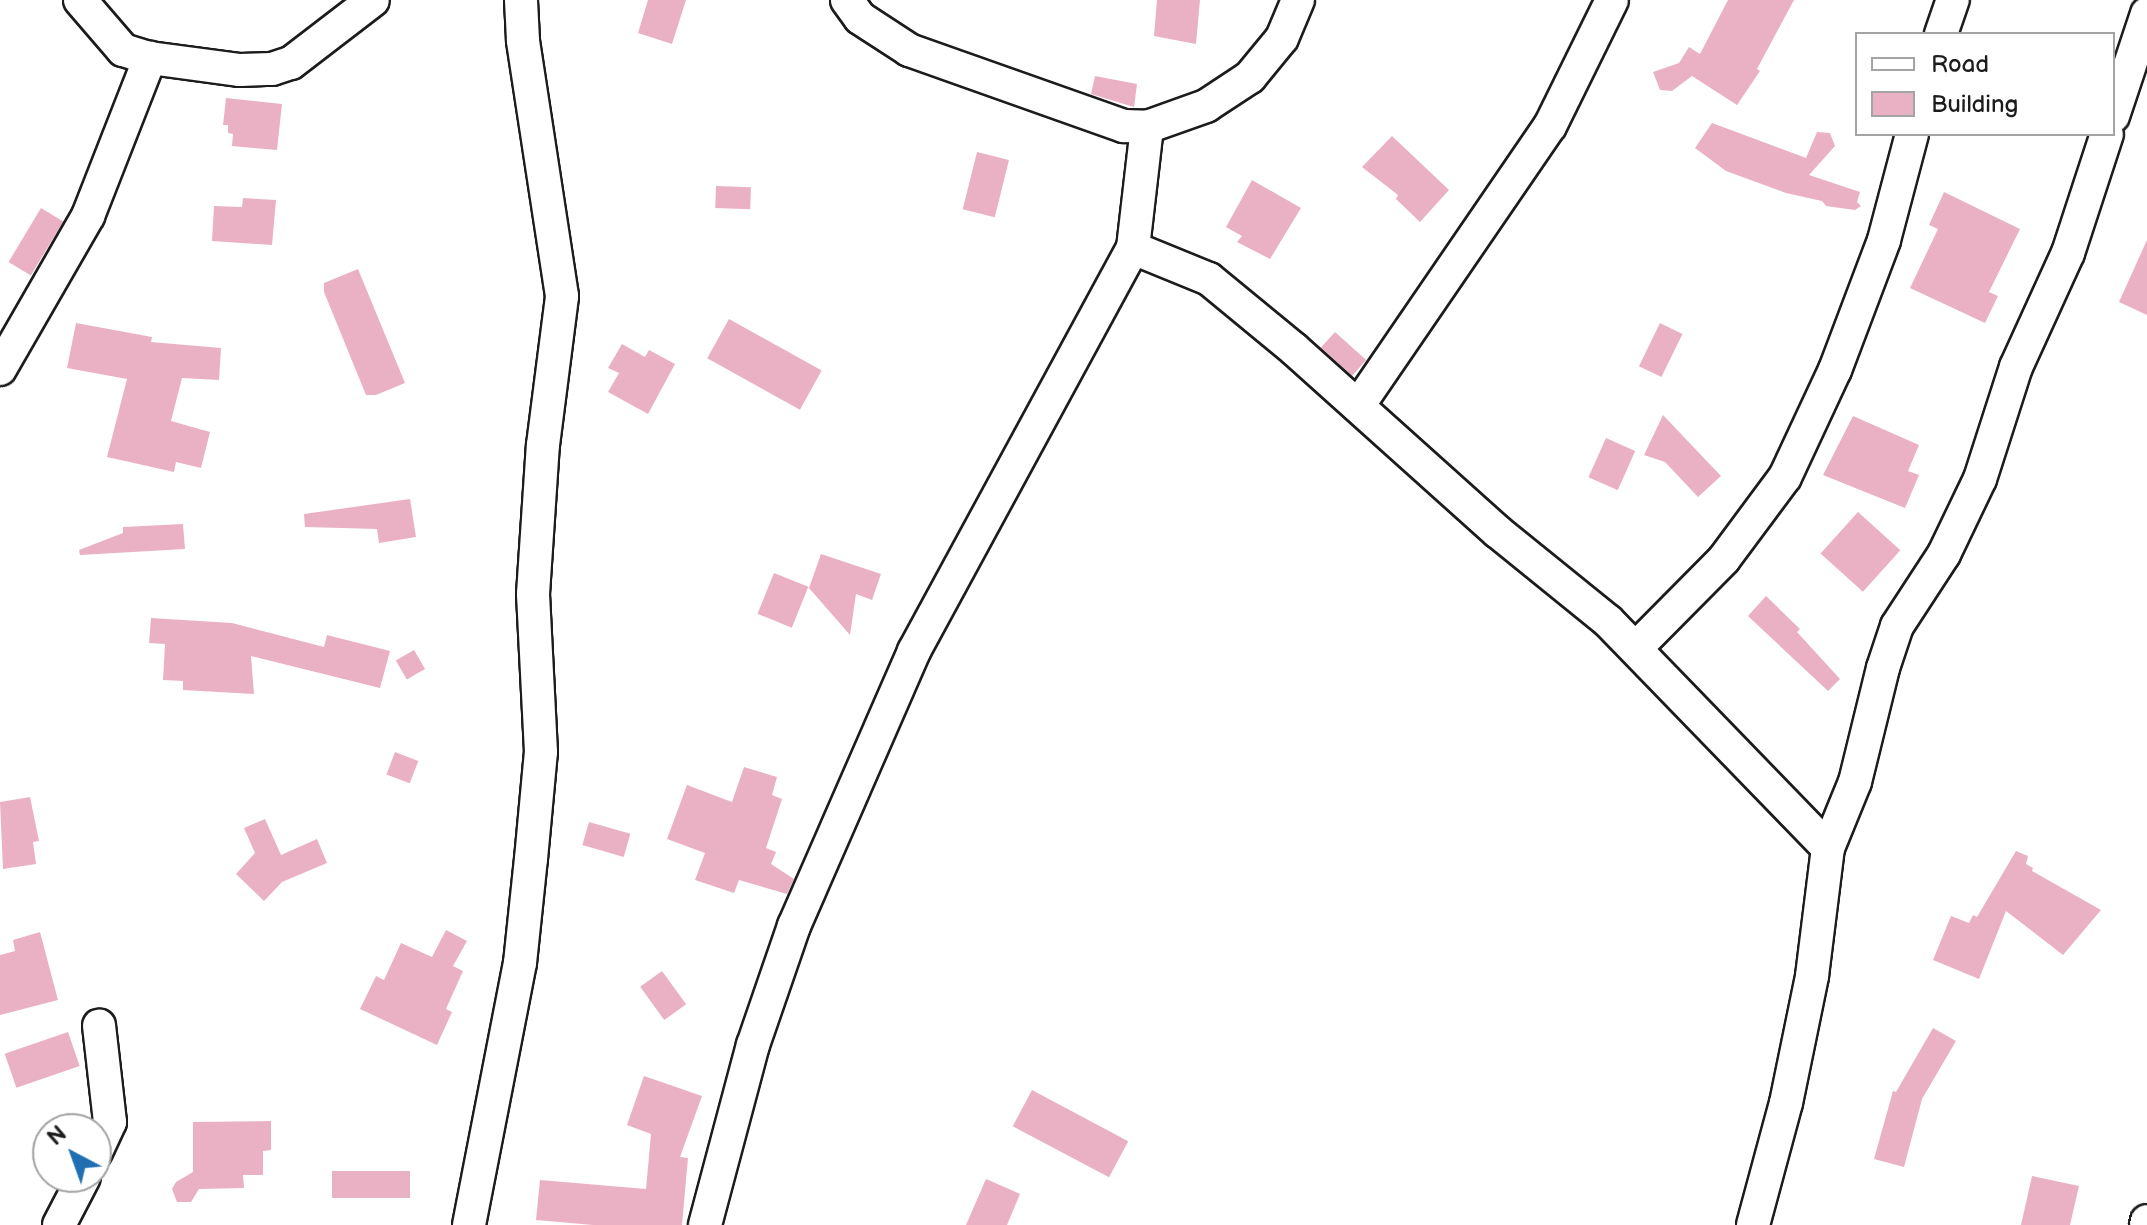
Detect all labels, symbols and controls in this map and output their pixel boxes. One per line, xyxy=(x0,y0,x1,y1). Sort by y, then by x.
legend xyxy=(1855,32,2115,136)
text: Road xyxy=(1931,50,1989,79)
text: Building xyxy=(1931,90,2018,119)
north arrow xyxy=(32,1113,112,1193)
text: N xyxy=(42,1120,72,1152)

